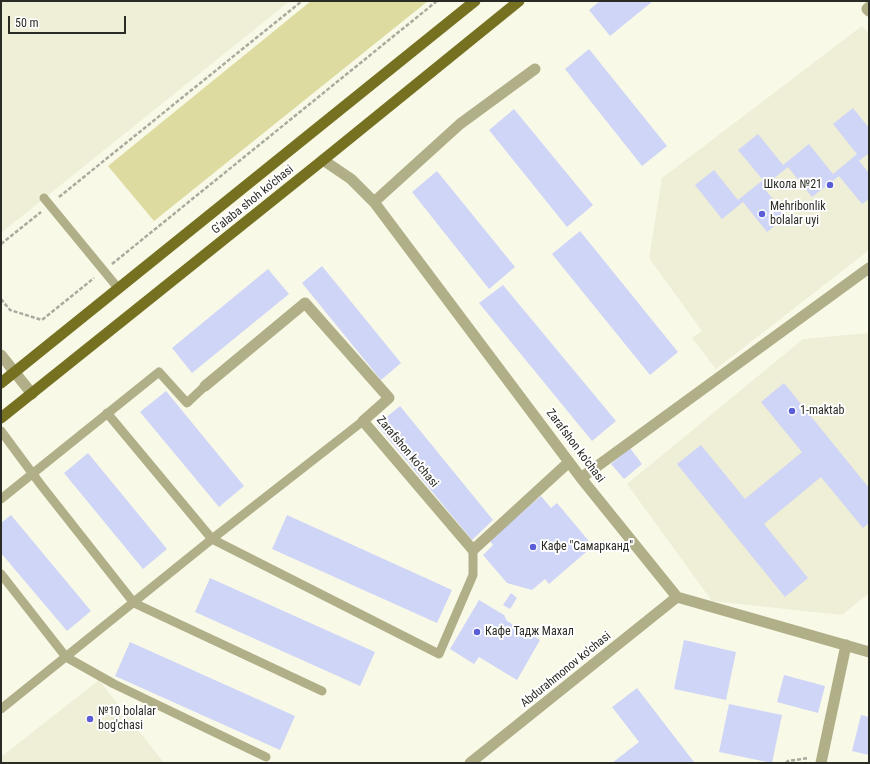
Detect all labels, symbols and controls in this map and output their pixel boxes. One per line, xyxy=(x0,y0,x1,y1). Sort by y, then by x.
scale bar xyxy=(10,8,128,34)
text: 50 m xyxy=(15,16,39,30)
street label: G'alaba shoh ko'chasi xyxy=(209,163,297,237)
place label: Школа №21 xyxy=(764,178,822,192)
marker: Школа №21 xyxy=(825,180,835,190)
place label: Mehribonlik bolalar uyi xyxy=(770,200,826,228)
marker: Mehribonlik bolalar uyi xyxy=(757,209,767,219)
place label: 1-maktab xyxy=(800,404,844,418)
street label: Zarafshon ko'chasi xyxy=(543,406,607,486)
marker: 1-maktab xyxy=(787,406,797,416)
street label: Zarafshon ko‘chasi xyxy=(373,413,441,491)
place label: Кафе "Самарканд" xyxy=(541,540,633,554)
marker: Кафе "Самарканд" xyxy=(528,542,538,552)
place label: Кафе Тадж Махал xyxy=(485,625,574,639)
marker: Кафе Тадж Махал xyxy=(472,627,482,637)
street label: Abdurahmonov ko'chasi xyxy=(518,629,614,711)
place label: №10 bolalar bog'chasi xyxy=(98,705,156,733)
marker: №10 bolalar bog'chasi xyxy=(85,714,95,724)

